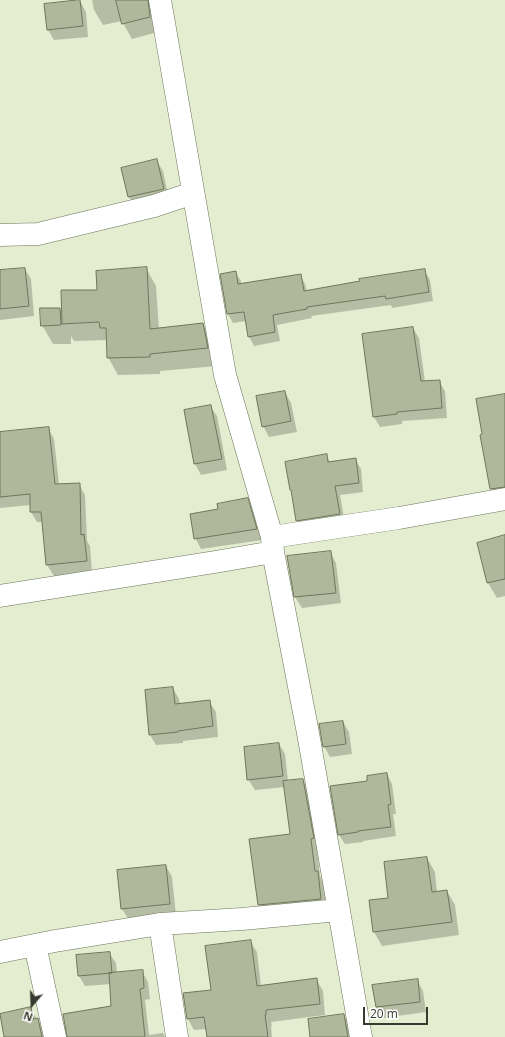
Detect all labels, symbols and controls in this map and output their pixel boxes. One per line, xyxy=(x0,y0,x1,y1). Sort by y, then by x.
north arrow xyxy=(12,985,52,1025)
scale bar xyxy=(365,999,430,1025)
text: 20 m xyxy=(370,1005,398,1022)
text: N xyxy=(21,1008,35,1025)

